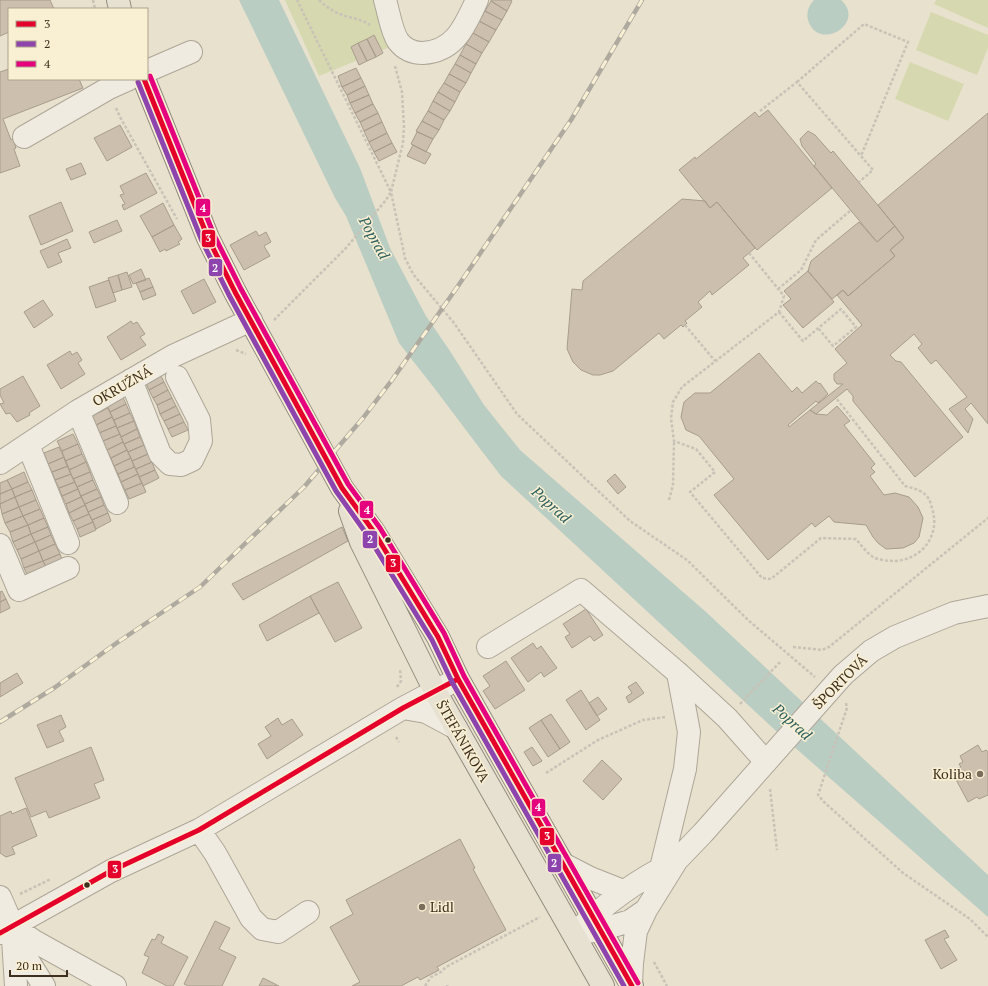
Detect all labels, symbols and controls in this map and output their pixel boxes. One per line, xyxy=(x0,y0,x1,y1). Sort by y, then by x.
legend xyxy=(8,8,148,80)
text: 3 xyxy=(44,16,50,31)
text: 2 xyxy=(44,36,50,51)
text: 4 xyxy=(44,56,51,71)
line badge: 4 xyxy=(195,198,211,217)
text: 4 xyxy=(200,201,207,215)
water label: Poprad xyxy=(354,212,395,263)
line badge: 3 xyxy=(201,229,216,248)
text: 3 xyxy=(205,231,211,245)
line badge: 2 xyxy=(208,258,223,277)
text: 2 xyxy=(212,261,218,275)
street label: OKRUŽNÁ xyxy=(88,361,155,410)
water label: Poprad xyxy=(527,481,576,528)
line badge: 4 xyxy=(359,500,374,519)
text: 4 xyxy=(364,503,371,517)
line badge: 2 xyxy=(362,530,378,549)
text: 2 xyxy=(367,532,373,546)
unlabelled marker xyxy=(383,535,393,545)
line badge: 3 xyxy=(385,554,401,573)
text: 3 xyxy=(390,556,396,570)
street label: ŠPORTOVÁ xyxy=(808,650,871,713)
street label: ŠTEFÁNIKOVA xyxy=(432,696,495,786)
water label: Poprad xyxy=(768,698,817,745)
place label: Koliba xyxy=(933,764,972,783)
marker: Koliba xyxy=(975,769,985,779)
line badge: 4 xyxy=(531,798,546,817)
text: 4 xyxy=(535,800,542,814)
line badge: 3 xyxy=(539,827,555,846)
text: 3 xyxy=(544,829,550,843)
line badge: 2 xyxy=(547,853,562,873)
text: 2 xyxy=(551,856,557,870)
line badge: 3 xyxy=(107,860,122,879)
text: 3 xyxy=(112,862,118,876)
unlabelled marker xyxy=(82,880,92,890)
place label: Lidl xyxy=(430,897,454,916)
marker: Lidl xyxy=(417,902,427,912)
scale bar xyxy=(10,952,67,978)
text: 20 m xyxy=(16,958,43,973)

